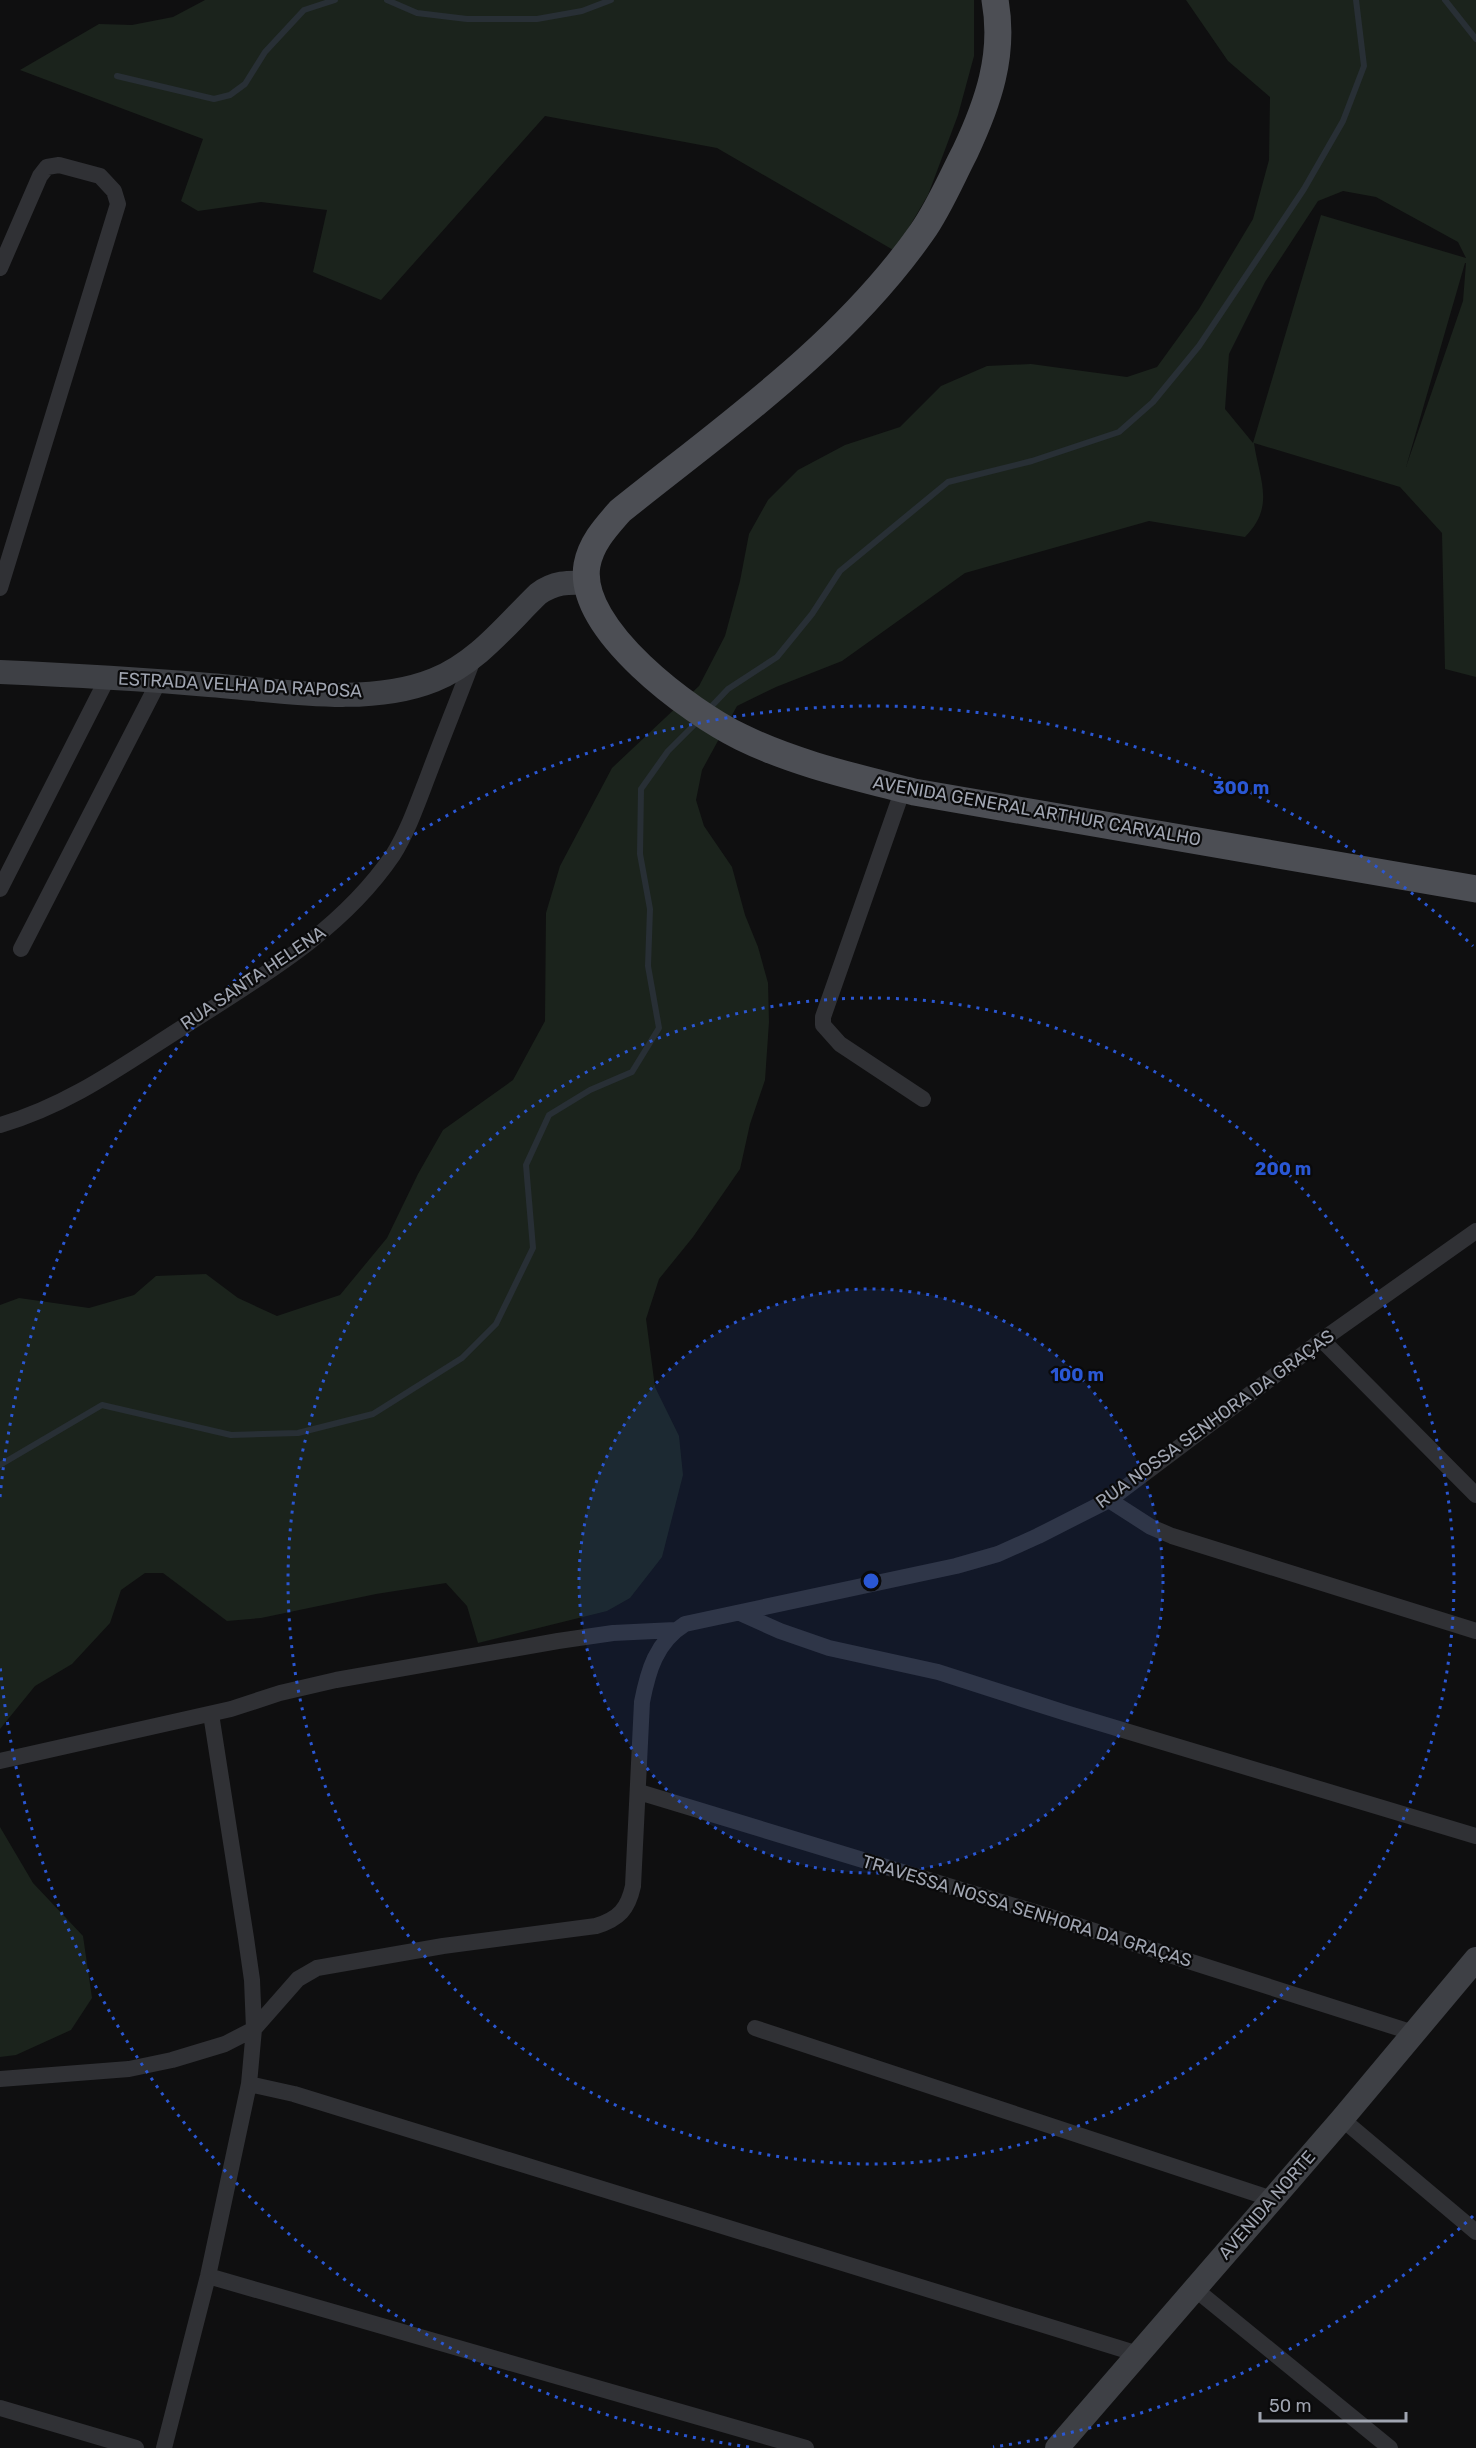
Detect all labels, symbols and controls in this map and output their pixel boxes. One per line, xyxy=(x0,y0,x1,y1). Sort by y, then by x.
street label: ESTRADA VELHA DA RAPOSA xyxy=(117,668,363,702)
street label: AVENIDA GENERAL ARTHUR CARVALHO xyxy=(871,771,1203,851)
text: 300 m xyxy=(1213,777,1269,799)
street label: RUA SANTA HELENA xyxy=(176,921,330,1035)
text: 200 m xyxy=(1255,1158,1311,1180)
street label: RUA NOSSA SENHORA DA GRAÇAS xyxy=(1091,1325,1339,1513)
text: 100 m xyxy=(1050,1364,1104,1386)
centre of rings xyxy=(861,1571,881,1591)
street label: TRAVESSA NOSSA SENHORA DA GRAÇAS xyxy=(859,1850,1195,1972)
street label: AVENIDA NORTE xyxy=(1214,2146,1320,2264)
scale bar xyxy=(1260,2385,1406,2423)
text: 50 m xyxy=(1269,2395,1312,2417)

